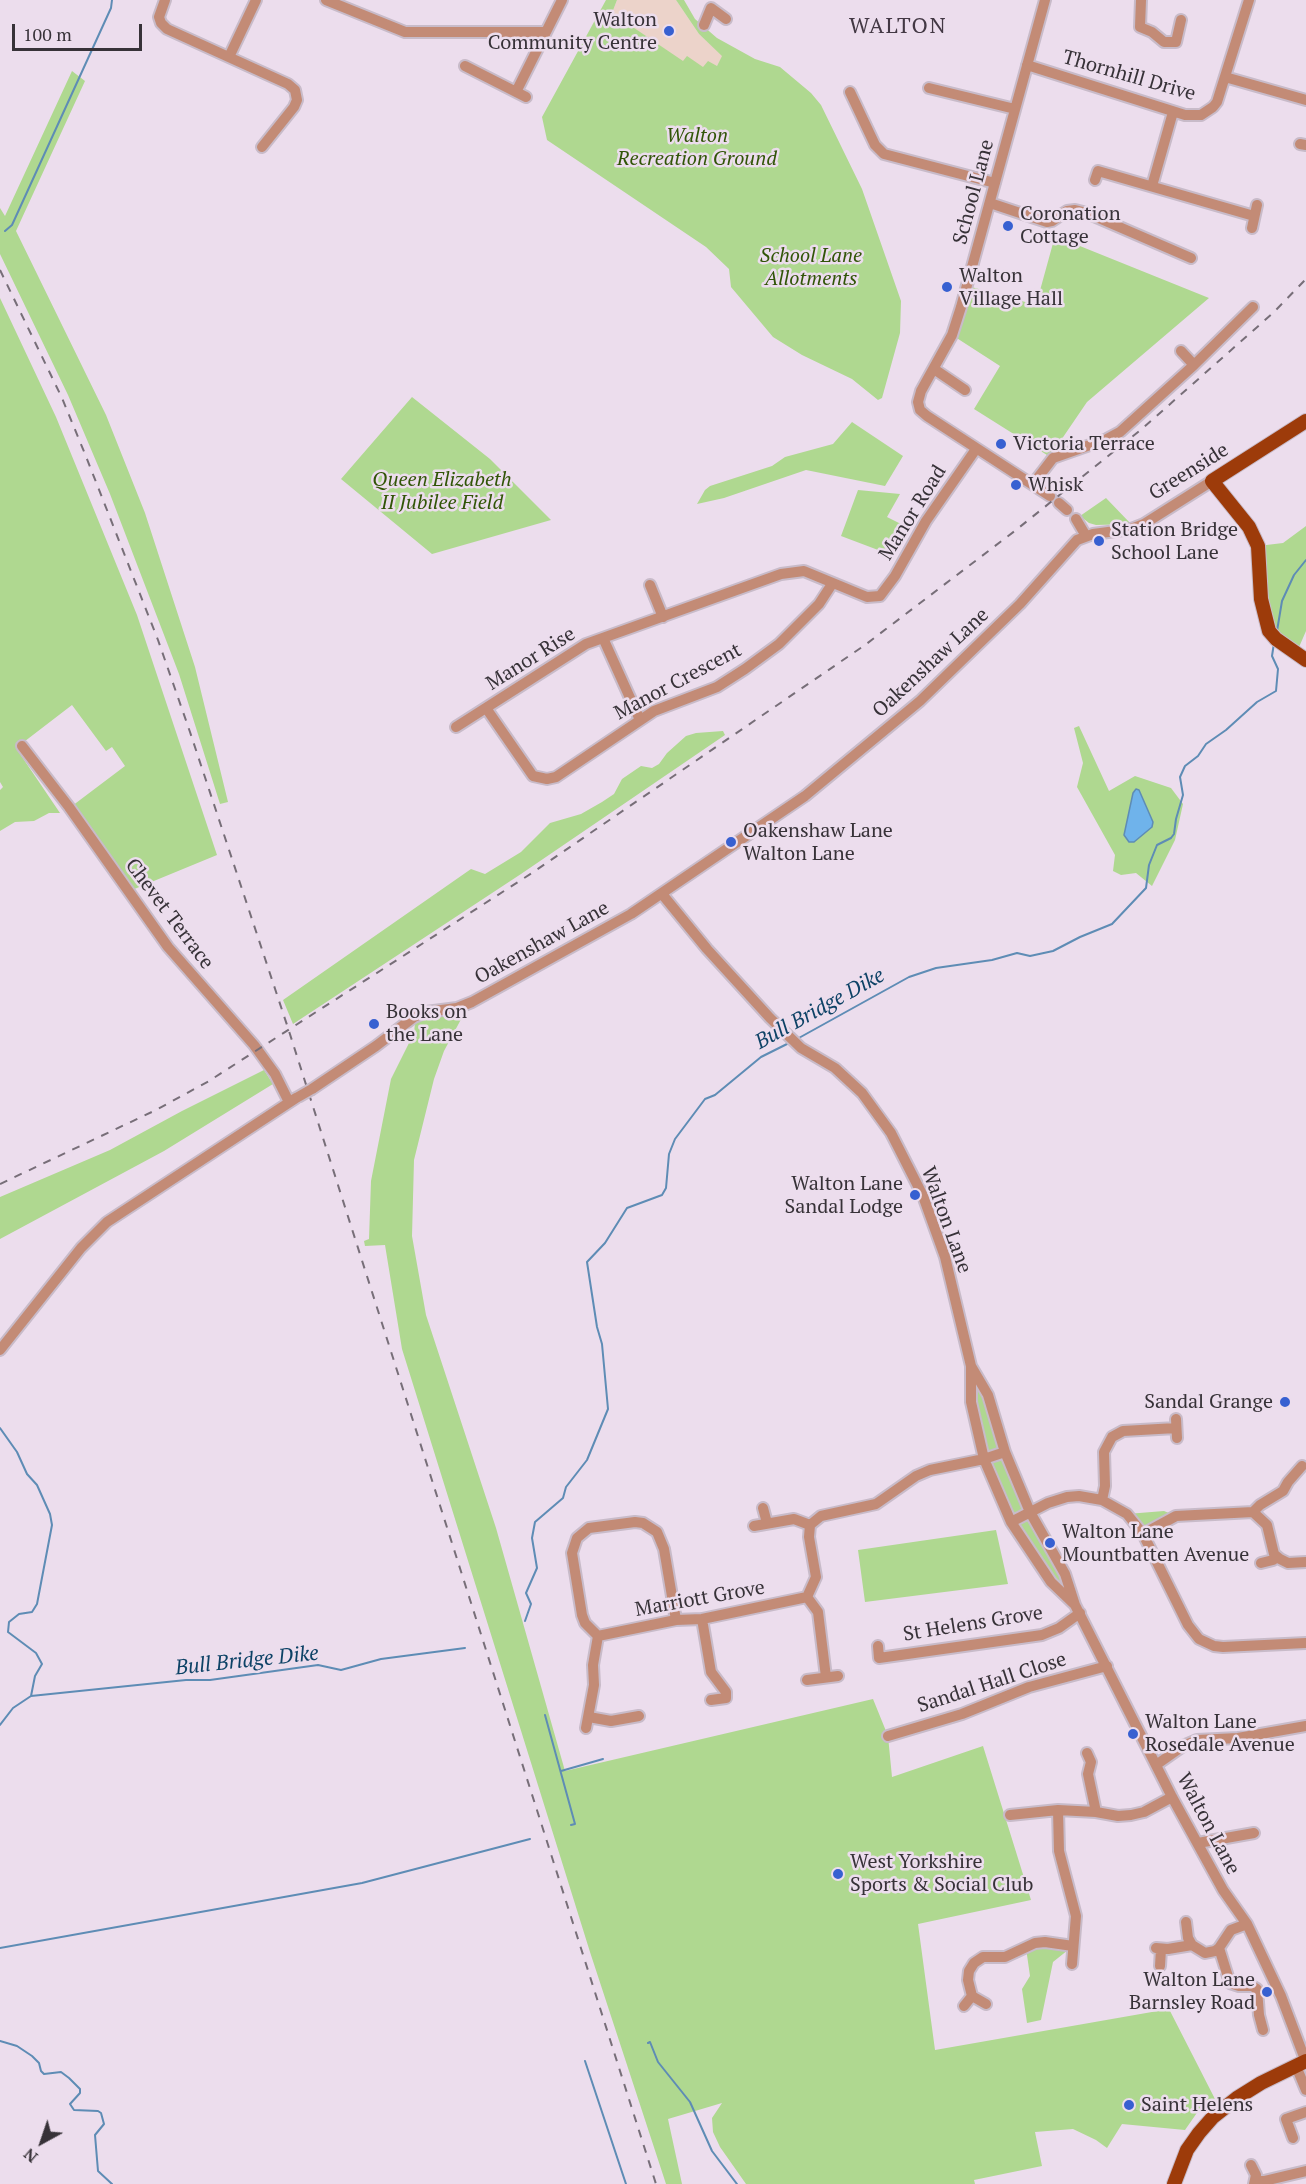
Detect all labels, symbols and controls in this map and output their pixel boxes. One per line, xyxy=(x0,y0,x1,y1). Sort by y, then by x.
place label: Walton Community Centre xyxy=(488,8,657,55)
scale bar xyxy=(15,12,146,50)
district label: WALTON xyxy=(849,14,947,40)
text: 100 m xyxy=(23,22,72,46)
marker: Walton Community Centre xyxy=(662,24,676,38)
street label: Thornhill Drive xyxy=(1060,46,1198,106)
park label: Walton Recreation Ground xyxy=(617,124,777,171)
street label: School Lane xyxy=(948,137,1000,247)
place label: Coronation Cottage xyxy=(1020,202,1121,249)
marker: Coronation Cottage xyxy=(1001,219,1015,233)
park label: School Lane Allotments xyxy=(760,244,862,291)
place label: Walton Village Hall xyxy=(959,264,1063,311)
marker: Walton Village Hall xyxy=(940,280,954,294)
place label: Victoria Terrace xyxy=(1013,432,1155,456)
marker: Victoria Terrace xyxy=(994,437,1008,451)
street label: Greenside xyxy=(1145,438,1233,506)
street label: Manor Road xyxy=(874,461,952,565)
park label: Queen Elizabeth II Jubilee Field xyxy=(372,468,512,515)
place label: Whisk xyxy=(1028,473,1083,497)
marker: Whisk xyxy=(1009,478,1023,492)
place label: Station Bridge School Lane xyxy=(1111,518,1238,565)
marker: Station Bridge School Lane xyxy=(1092,534,1106,548)
street label: Oakenshaw Lane xyxy=(868,603,994,723)
street label: Manor Rise xyxy=(482,622,580,696)
street label: Manor Crescent xyxy=(610,638,746,726)
place label: Oakenshaw Lane Walton Lane xyxy=(743,819,893,866)
marker: Oakenshaw Lane Walton Lane xyxy=(724,835,738,849)
street label: Chevet Terrace xyxy=(120,854,218,974)
street label: Oakenshaw Lane xyxy=(471,896,613,990)
water label: Bull Bridge Dike xyxy=(751,963,889,1055)
place label: Books on the Lane xyxy=(386,1000,467,1047)
marker: Books on the Lane xyxy=(367,1017,381,1031)
street label: Walton Lane xyxy=(916,1163,976,1277)
place label: Walton Lane Sandal Lodge xyxy=(785,1172,903,1219)
marker: Walton Lane Sandal Lodge xyxy=(908,1188,922,1202)
place label: Sandal Grange xyxy=(1144,1390,1273,1414)
marker: Sandal Grange xyxy=(1278,1395,1292,1409)
place label: Walton Lane Mountbatten Avenue xyxy=(1062,1520,1249,1567)
marker: Walton Lane Mountbatten Avenue xyxy=(1043,1536,1057,1550)
street label: Marriott Grove xyxy=(633,1576,767,1622)
street label: St Helens Grove xyxy=(901,1601,1045,1647)
water label: Bull Bridge Dike xyxy=(174,1641,320,1681)
street label: Sandal Hall Close xyxy=(915,1648,1069,1718)
place label: Walton Lane Rosedale Avenue xyxy=(1145,1710,1295,1757)
marker: Walton Lane Rosedale Avenue xyxy=(1126,1727,1140,1741)
street label: Walton Lane xyxy=(1171,1769,1245,1879)
place label: West Yorkshire Sports & Social Club xyxy=(850,1850,1033,1897)
marker: West Yorkshire Sports & Social Club xyxy=(831,1867,845,1881)
place label: Walton Lane Barnsley Road xyxy=(1129,1968,1255,2015)
marker: Walton Lane Barnsley Road xyxy=(1260,1985,1274,1999)
place label: Saint Helens xyxy=(1141,2093,1253,2117)
marker: Saint Helens xyxy=(1122,2098,1136,2112)
north arrow xyxy=(12,2112,72,2172)
text: N xyxy=(19,2143,42,2168)

